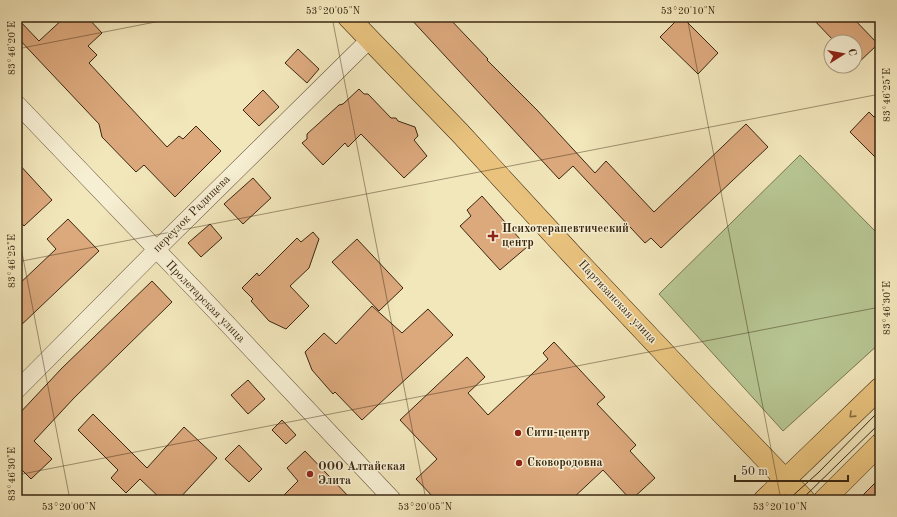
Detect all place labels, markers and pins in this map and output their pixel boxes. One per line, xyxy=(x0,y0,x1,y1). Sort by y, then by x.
place label: Психотерапевтический центр xyxy=(502,223,629,249)
marker: Психотерапевтический центр xyxy=(487,230,499,242)
place label: Сити-центр xyxy=(526,427,590,439)
marker: Сити-центр xyxy=(513,428,523,438)
place label: Сковородовна xyxy=(527,457,603,469)
marker: Сковородовна xyxy=(514,458,524,468)
place label: ООО Алтайская Элита xyxy=(318,461,406,487)
marker: ООО Алтайская Элита xyxy=(305,469,315,479)

